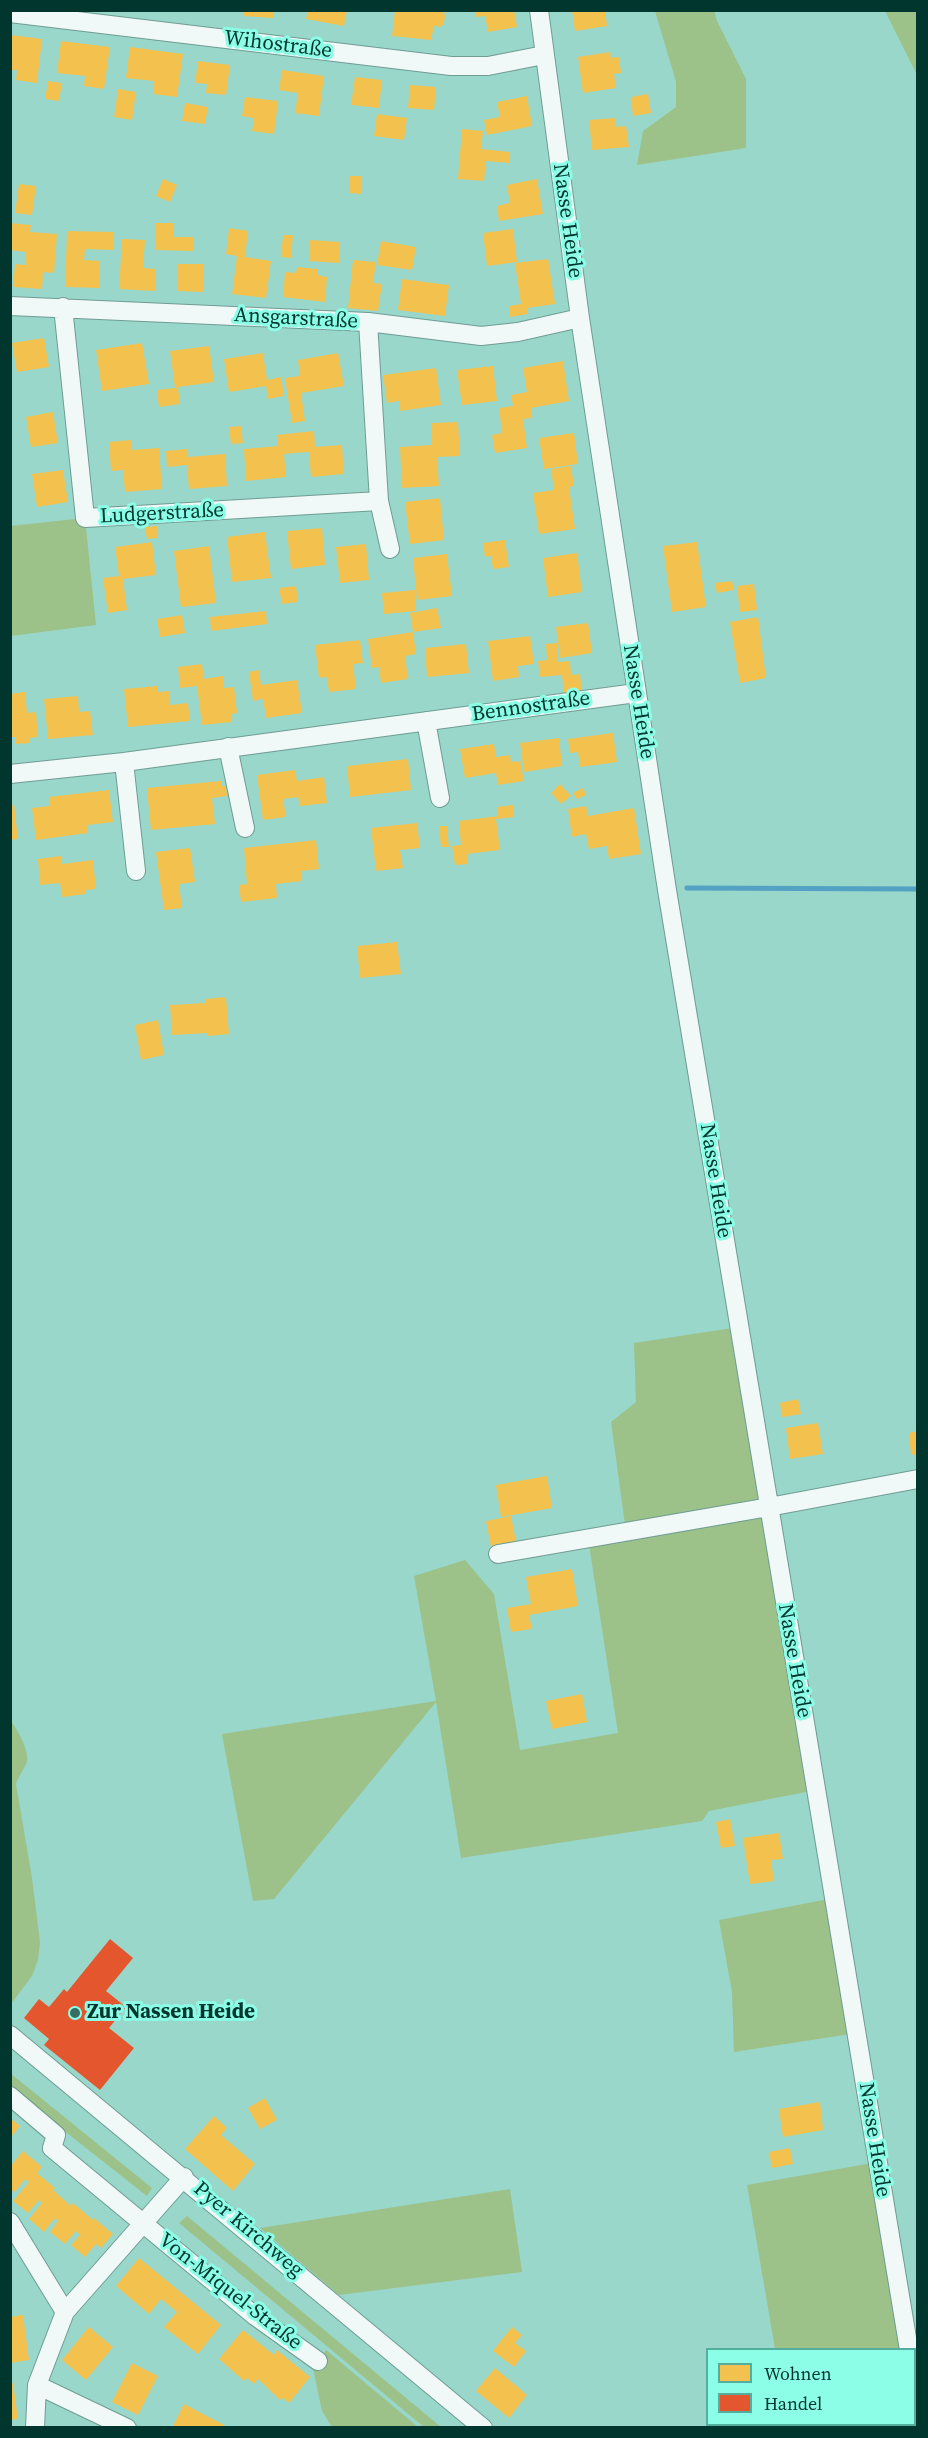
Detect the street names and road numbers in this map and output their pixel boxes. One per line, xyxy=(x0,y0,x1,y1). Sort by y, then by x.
street label: Wihostraße xyxy=(223,26,333,64)
street label: Nasse Heide xyxy=(546,162,588,280)
street label: Ansgarstraße xyxy=(233,303,359,335)
street label: Ludgerstraße xyxy=(99,498,225,530)
street label: Nasse Heide xyxy=(617,643,659,761)
street label: Bennostraße xyxy=(470,686,592,728)
street label: Nasse Heide xyxy=(694,1122,736,1240)
street label: Nasse Heide xyxy=(772,1602,816,1720)
street label: Nasse Heide xyxy=(853,2081,895,2199)
street label: Pyer Kirchweg xyxy=(188,2177,308,2283)
street label: Von-Miquel-Straße xyxy=(153,2228,307,2356)

